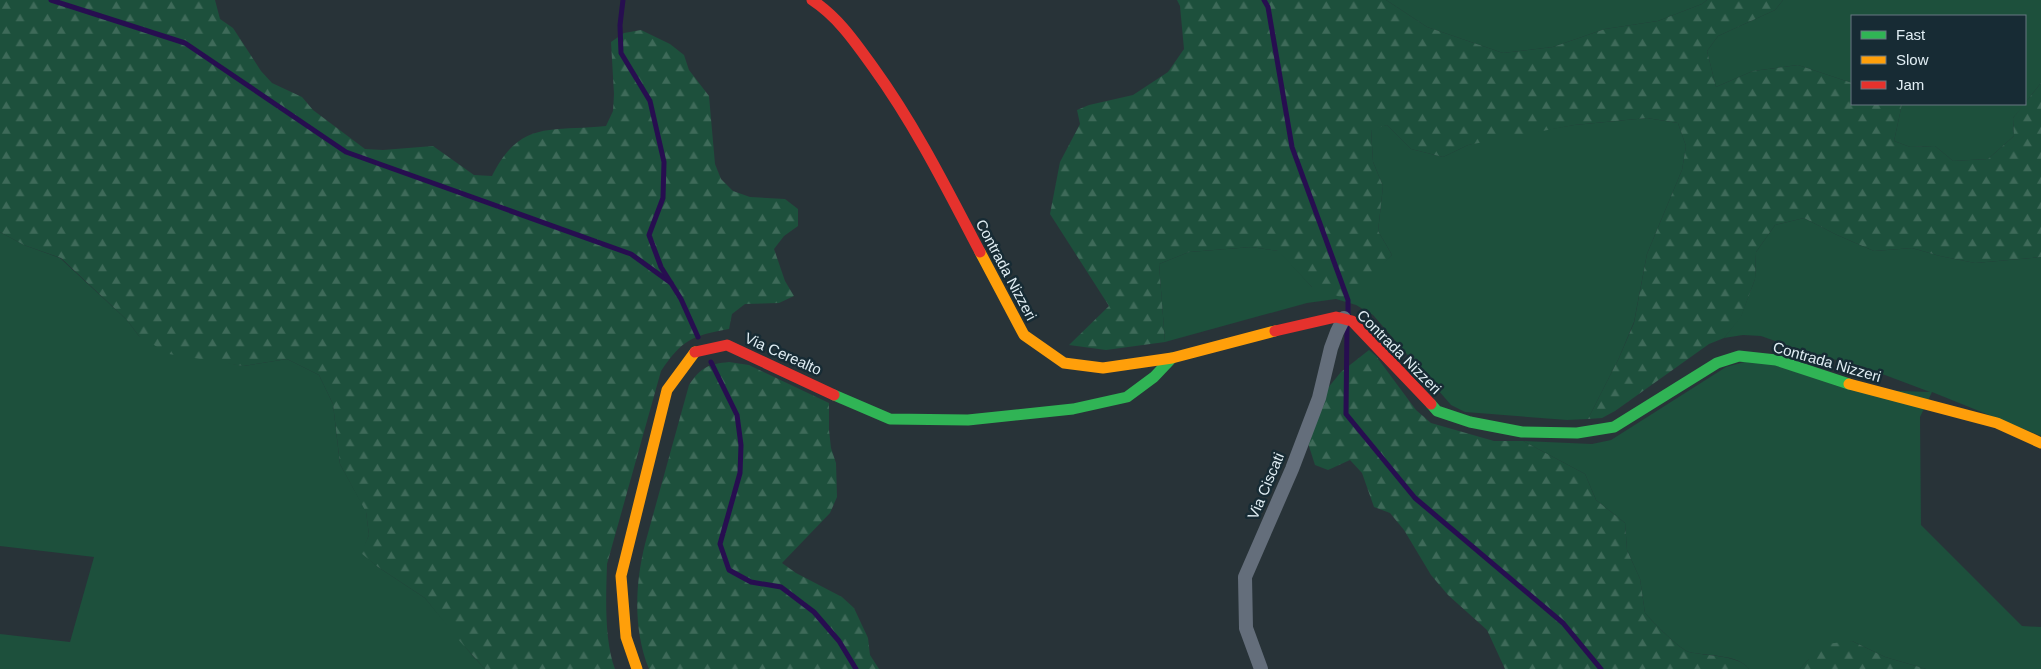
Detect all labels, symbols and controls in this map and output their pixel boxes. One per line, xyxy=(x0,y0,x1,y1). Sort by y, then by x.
legend xyxy=(1851,15,2026,105)
text: Fast xyxy=(1896,26,1926,43)
text: Slow xyxy=(1896,51,1929,68)
text: Jam xyxy=(1896,76,1924,93)
street label: Contrada Nizzeri xyxy=(973,216,1040,323)
street label: Contrada Nizzeri xyxy=(1354,306,1445,397)
street label: Via Cerealto xyxy=(742,329,824,378)
street label: Contrada Nizzeri xyxy=(1771,338,1883,385)
street label: Via Ciscati xyxy=(1244,450,1287,522)

